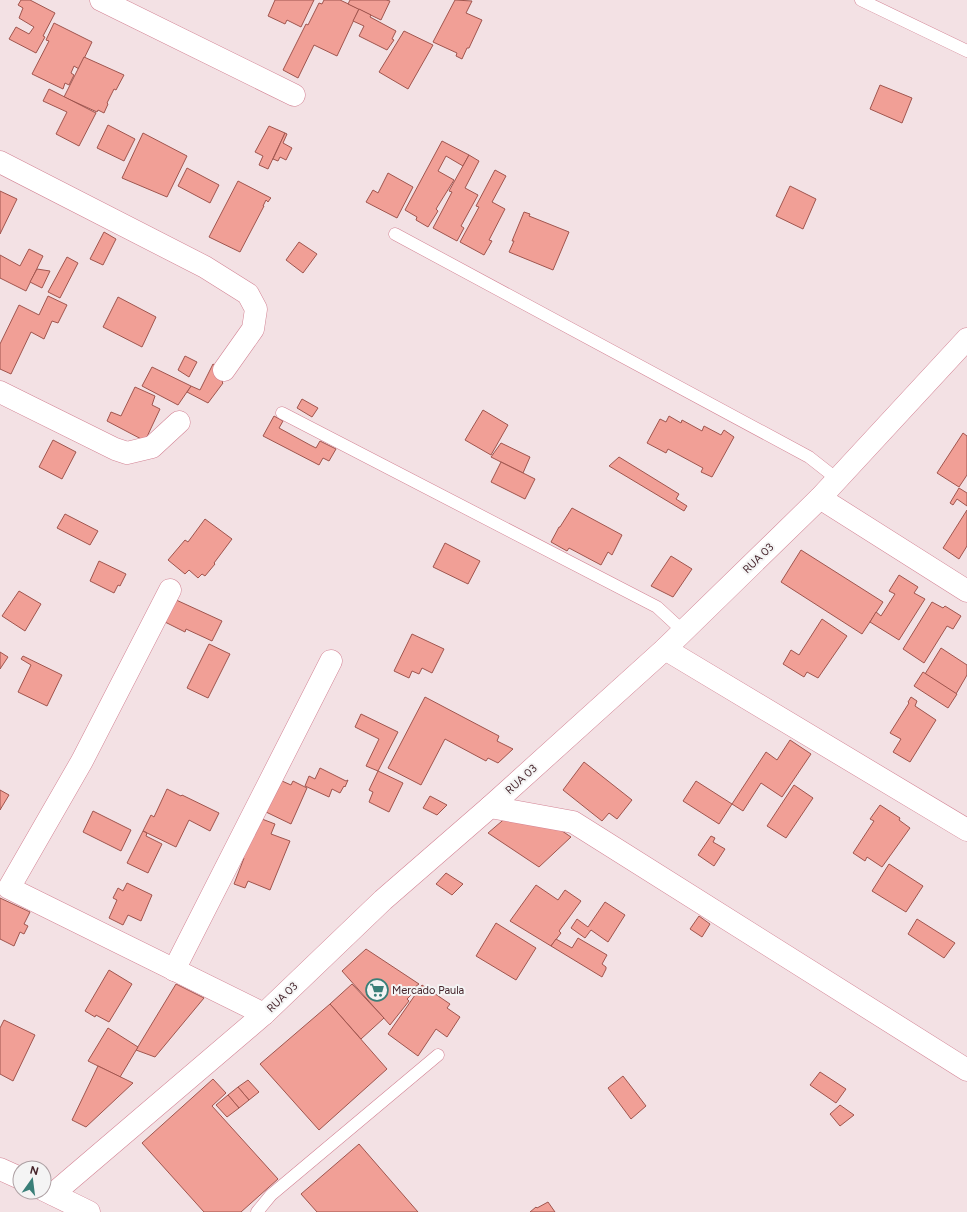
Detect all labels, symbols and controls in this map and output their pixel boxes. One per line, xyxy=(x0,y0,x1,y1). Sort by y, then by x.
street label: RUA 03 xyxy=(740,541,776,576)
street label: RUA 03 xyxy=(503,762,540,797)
supermarket icon: Mercado Paula xyxy=(364,977,390,1003)
street label: RUA 03 xyxy=(264,980,300,1015)
place label: Mercado Paula xyxy=(392,984,464,997)
north arrow xyxy=(12,1160,52,1200)
text: N xyxy=(29,1163,40,1178)

